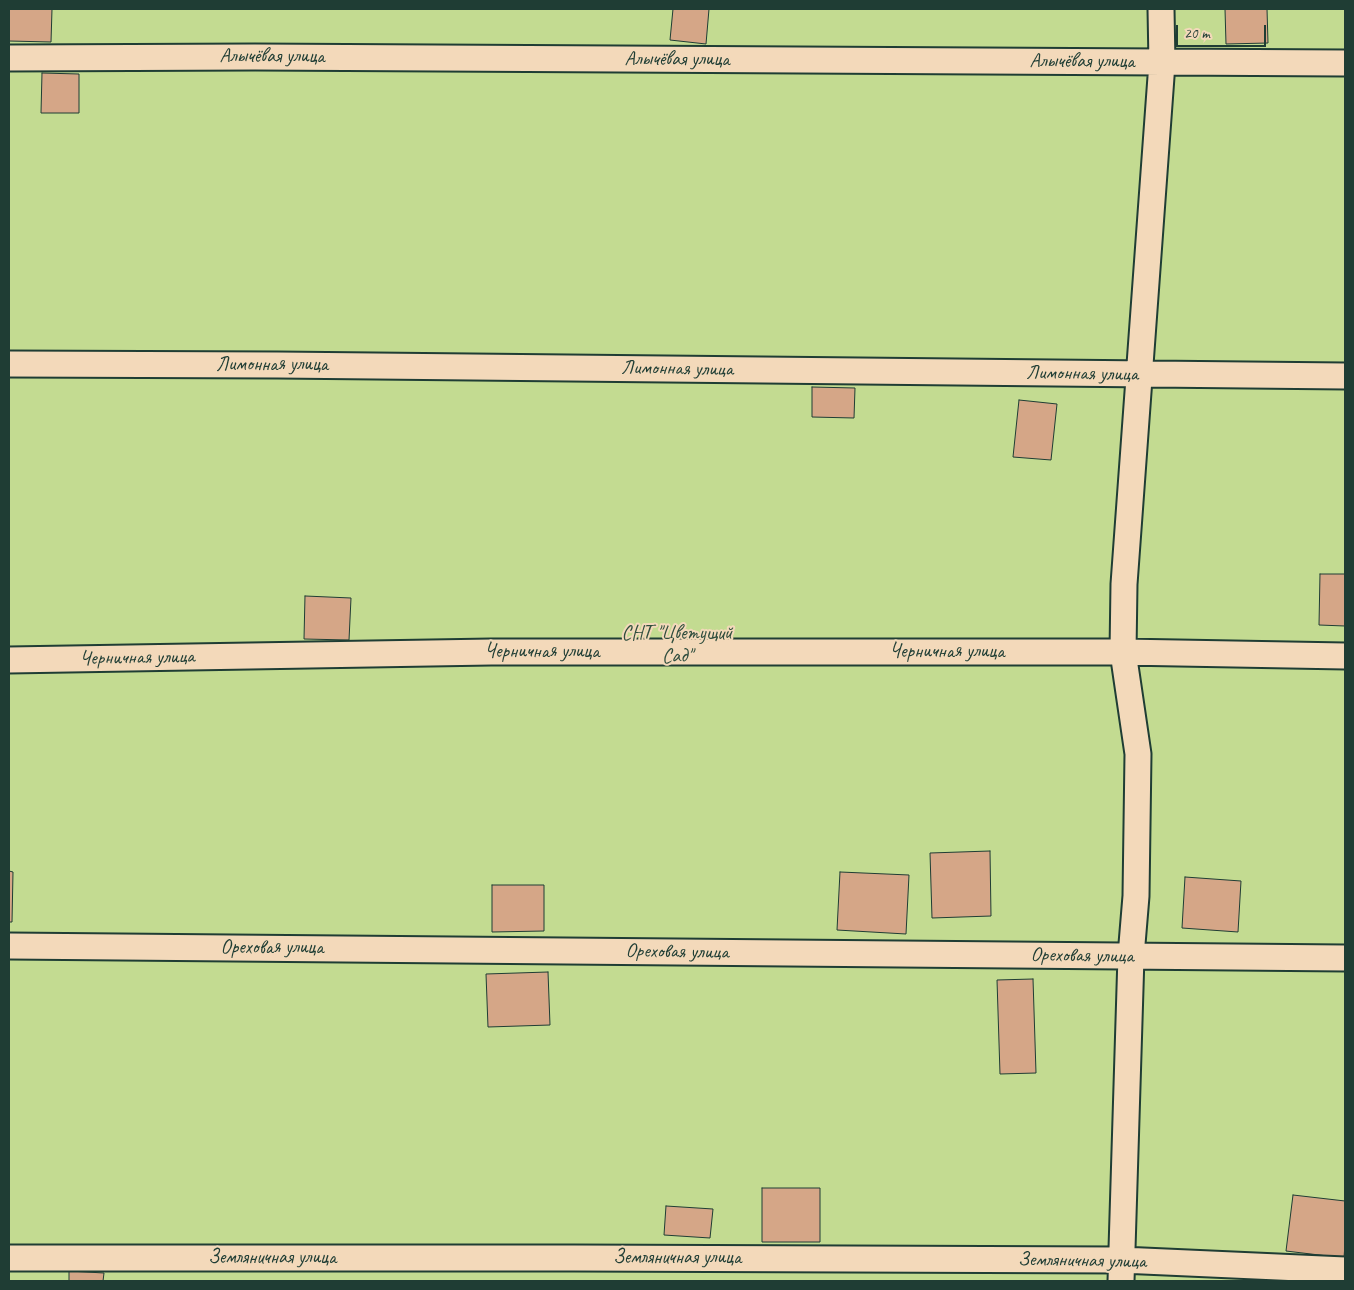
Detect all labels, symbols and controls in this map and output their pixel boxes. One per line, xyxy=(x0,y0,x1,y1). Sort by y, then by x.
scale bar xyxy=(1179,15,1269,47)
text: 20 m xyxy=(1184,24,1210,43)
street label: Алычёвая улица xyxy=(219,45,325,69)
street label: Алычёвая улица xyxy=(624,48,730,72)
street label: Алычёвая улица xyxy=(1029,50,1135,74)
street label: Лимонная улица xyxy=(216,353,328,377)
street label: Лимонная улица xyxy=(621,356,733,382)
street label: Лимонная улица xyxy=(1026,361,1138,387)
park label: СНТ "Цветущий Сад" xyxy=(622,622,732,669)
street label: Черничная улица xyxy=(485,640,599,664)
street label: Черничная улица xyxy=(890,640,1004,664)
street label: Черничная улица xyxy=(79,645,195,671)
street label: Ореховая улица xyxy=(221,936,323,960)
street label: Ореховая улица xyxy=(625,939,729,965)
street label: Ореховая улица xyxy=(1030,943,1134,969)
street label: Земляничная улица xyxy=(208,1246,336,1270)
street label: Земляничная улица xyxy=(613,1246,741,1270)
street label: Земляничная улица xyxy=(1018,1248,1146,1274)

